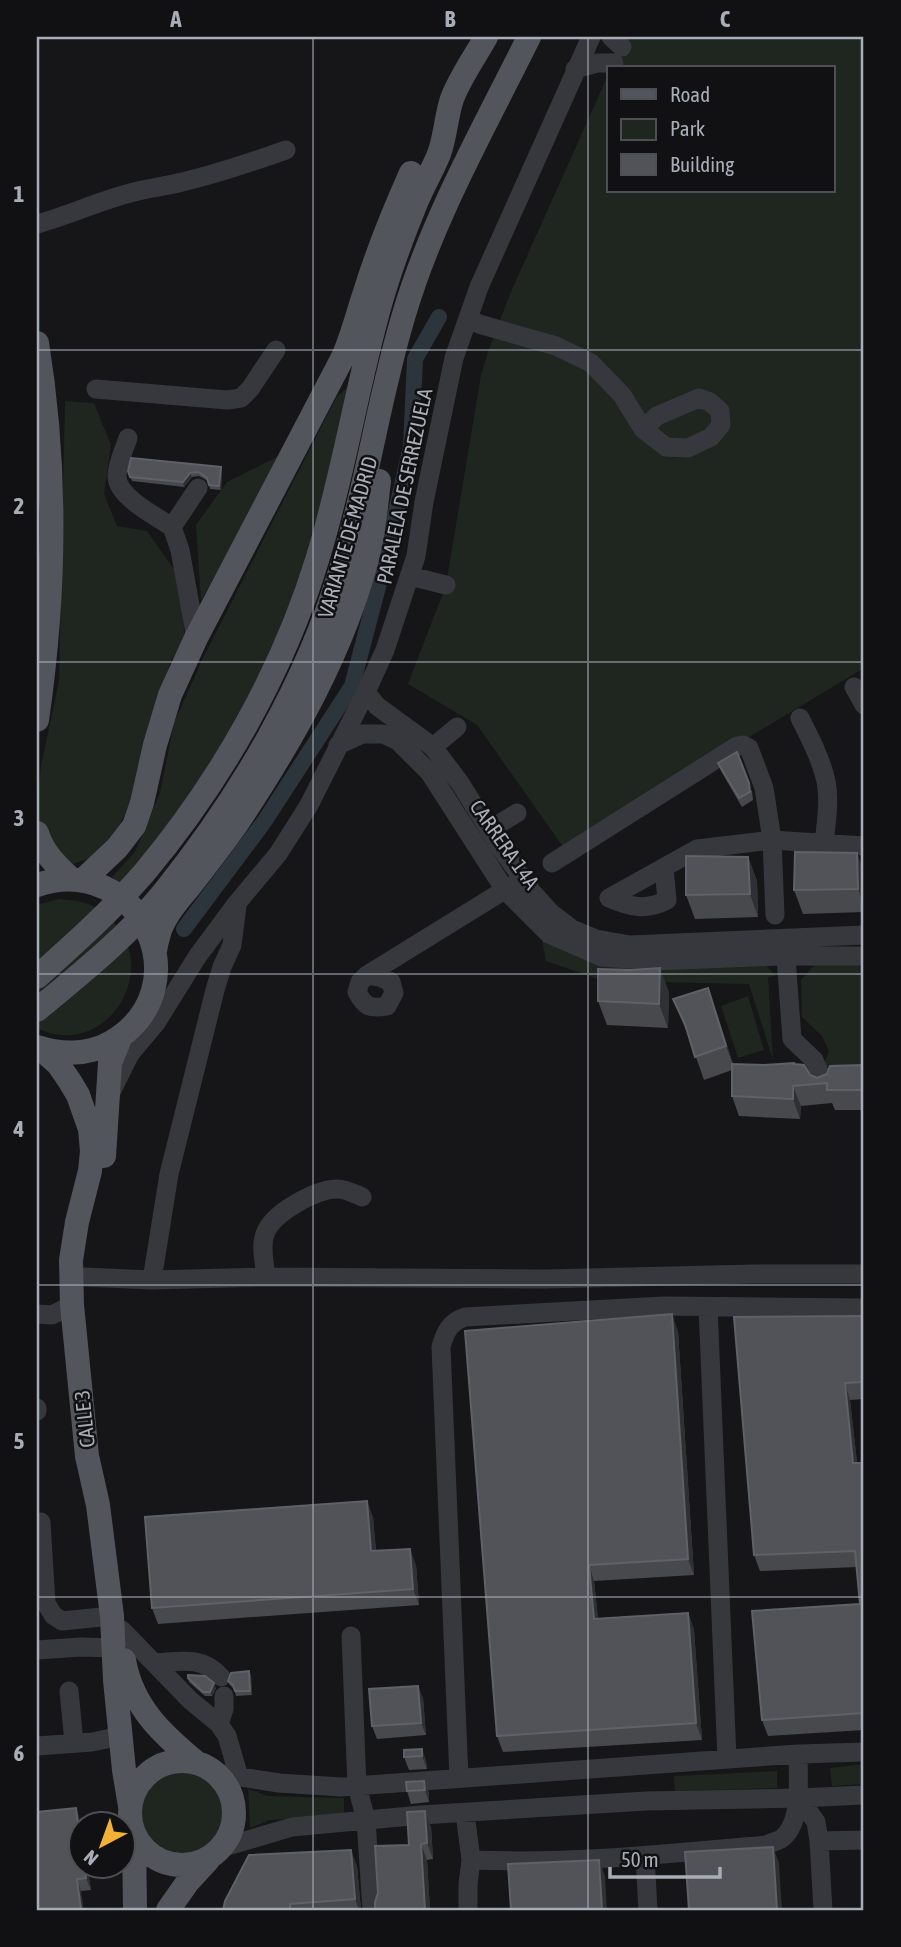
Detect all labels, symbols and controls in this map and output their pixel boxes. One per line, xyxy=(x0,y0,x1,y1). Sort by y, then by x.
text: A xyxy=(169,6,182,32)
text: B xyxy=(445,6,456,32)
text: C xyxy=(720,6,731,32)
legend xyxy=(607,66,834,192)
text: Road xyxy=(670,82,710,106)
text: Park xyxy=(670,116,705,140)
text: Building xyxy=(670,152,734,176)
text: 1 xyxy=(14,181,25,207)
street label: PARALELA DE SERREZUELA xyxy=(372,385,437,586)
street label: VARIANTE DE MADRID xyxy=(312,453,382,621)
text: 2 xyxy=(14,493,24,519)
street label: CARRERA 14A xyxy=(466,795,545,894)
text: 3 xyxy=(14,805,24,831)
text: 4 xyxy=(13,1116,25,1142)
street label: CALLE 3 xyxy=(69,1389,99,1449)
text: 5 xyxy=(14,1428,25,1454)
text: 6 xyxy=(14,1740,25,1766)
north arrow xyxy=(66,1811,136,1881)
scale bar xyxy=(610,1835,721,1879)
text: N xyxy=(79,1846,102,1870)
text: 50 m xyxy=(621,1847,659,1871)

